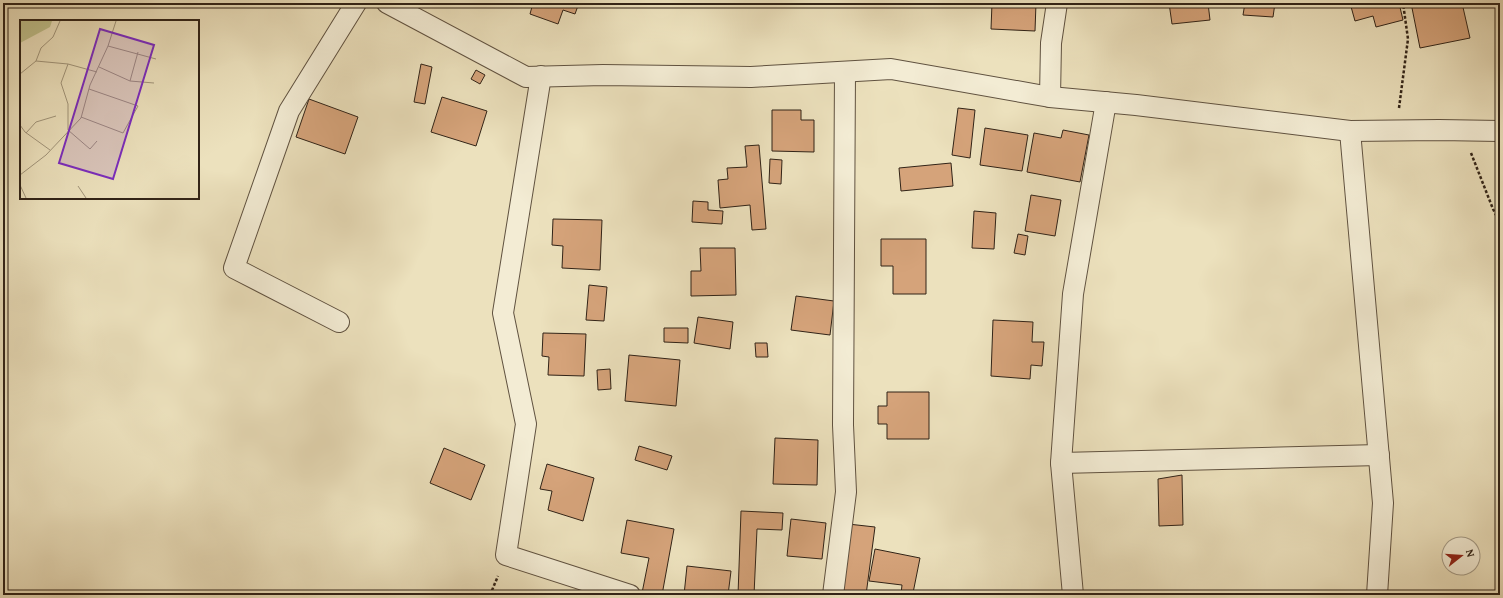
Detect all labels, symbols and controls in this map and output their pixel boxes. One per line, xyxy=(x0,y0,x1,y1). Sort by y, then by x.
inset map xyxy=(20,20,199,199)
north arrow xyxy=(1441,536,1481,576)
text: N xyxy=(1462,547,1479,560)

